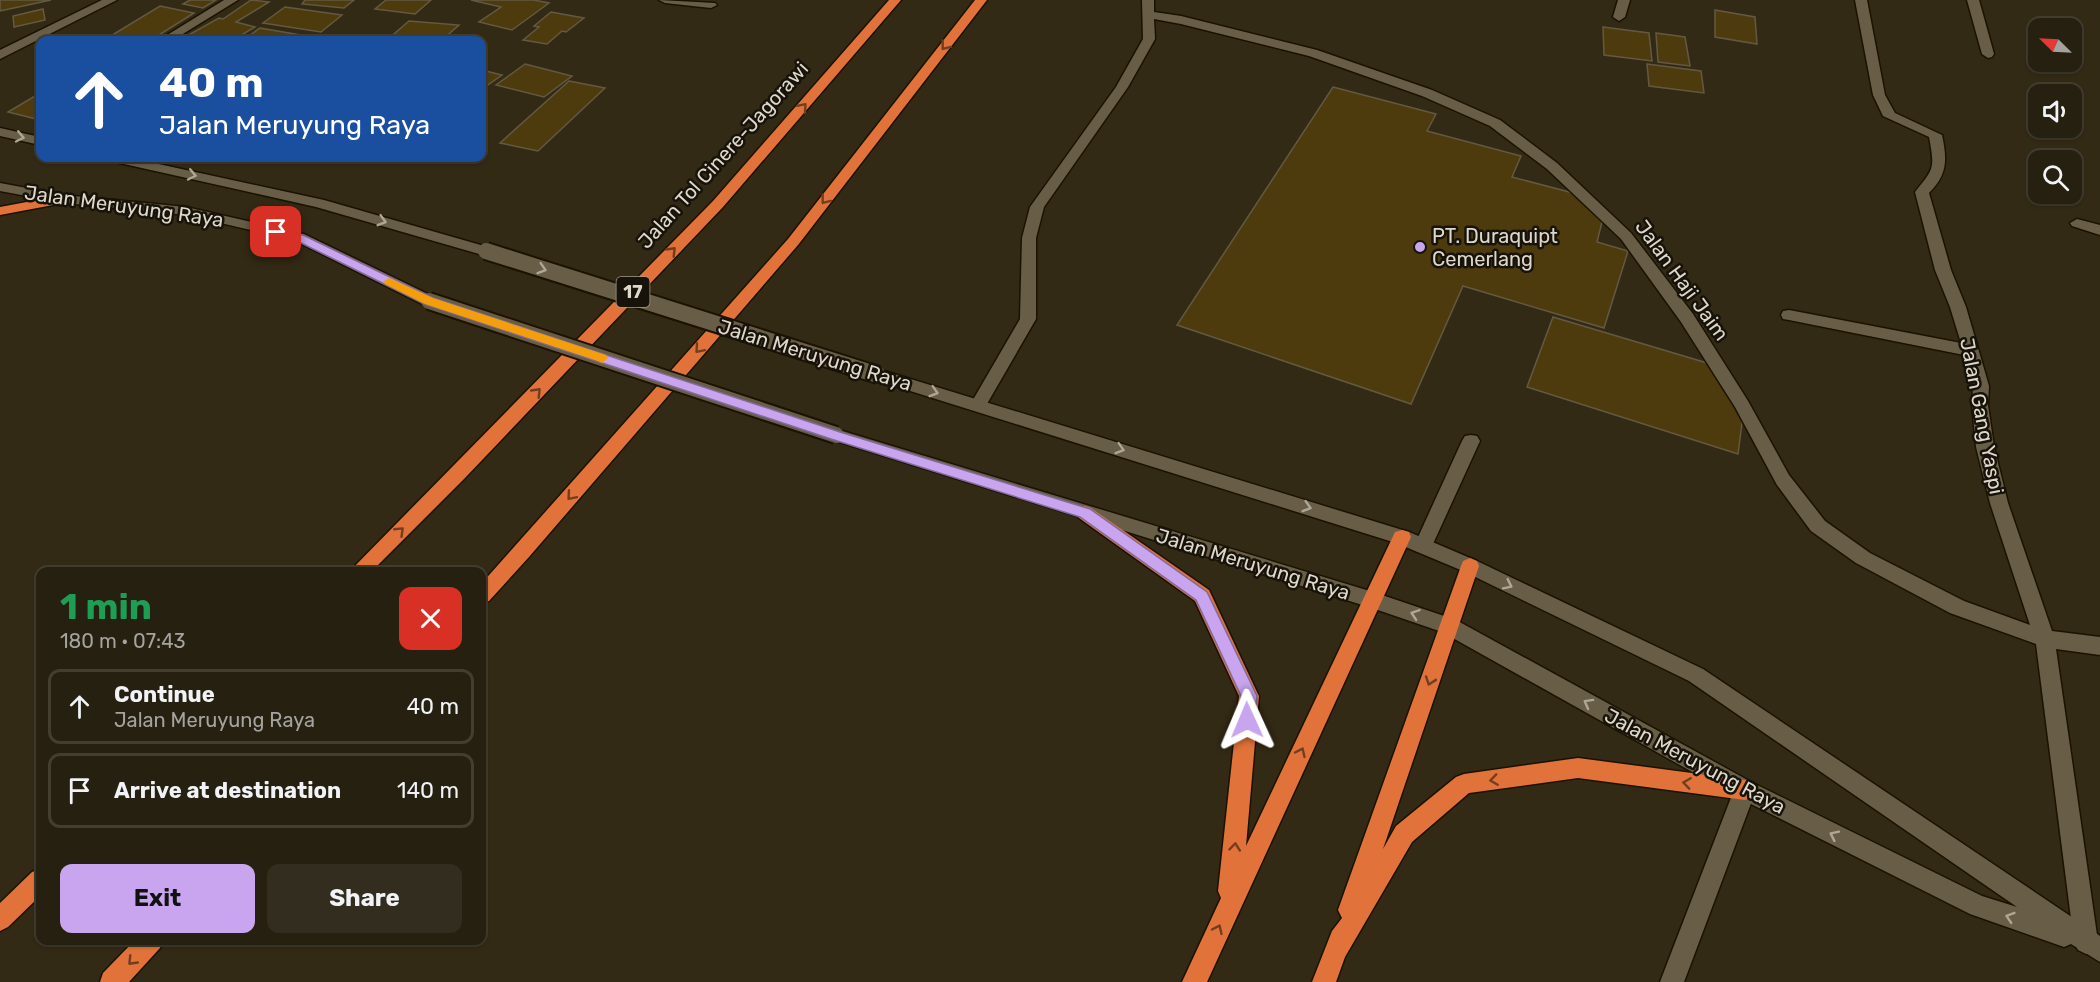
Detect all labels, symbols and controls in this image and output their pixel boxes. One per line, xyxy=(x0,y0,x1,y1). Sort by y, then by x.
north arrow xyxy=(2028,18,2082,72)
map controls xyxy=(2028,18,2082,204)
one-way arrow xyxy=(941,40,952,51)
street label: Jalan Tol Cinere-Jagorawi xyxy=(633,57,813,253)
text: 40 m xyxy=(159,58,264,108)
icon: ahead xyxy=(60,60,138,138)
button: sound xyxy=(2028,84,2082,138)
one-way arrow xyxy=(796,103,807,113)
text: Jalan Meruyung Raya xyxy=(159,109,430,141)
one-way arrow xyxy=(15,130,25,143)
button: search xyxy=(2028,150,2082,204)
one-way arrow xyxy=(187,167,197,180)
street label: Jalan Meruyung Raya xyxy=(23,180,225,232)
one-way arrow xyxy=(822,194,833,205)
pin xyxy=(250,206,301,257)
one-way arrow xyxy=(376,214,387,226)
icon: arrive xyxy=(259,215,292,248)
street label: Jalan Haji Jaim xyxy=(1630,215,1734,345)
place label: PT. Duraquipt Cemerlang xyxy=(1432,224,1558,271)
marker: PT. Duraquipt Cemerlang xyxy=(1413,240,1427,254)
one-way arrow xyxy=(665,248,676,259)
one-way arrow xyxy=(536,262,547,274)
road number: 17 xyxy=(616,277,650,307)
street label: Jalan Meruyung Raya xyxy=(715,314,915,396)
street label: Jalan Gang Yaspi xyxy=(1955,336,2009,496)
one-way arrow xyxy=(696,342,707,353)
one-way arrow xyxy=(928,385,939,397)
one-way arrow xyxy=(530,388,541,399)
one-way arrow xyxy=(1114,442,1125,454)
one-way arrow xyxy=(567,489,578,500)
one-way arrow xyxy=(1301,500,1312,513)
street label: Jalan Meruyung Raya xyxy=(1153,523,1353,605)
one-way arrow xyxy=(393,527,404,538)
one-way arrow xyxy=(1501,577,1512,589)
text: 1 min xyxy=(60,585,152,628)
button: close xyxy=(399,587,462,650)
one-way arrow xyxy=(1410,609,1421,622)
text: 180 m · 07:43 xyxy=(60,629,186,653)
one-way arrow xyxy=(1425,675,1438,686)
text: Continue xyxy=(114,681,215,708)
position arrow xyxy=(1215,688,1279,752)
icon: ahead xyxy=(63,690,96,723)
text: 40 m xyxy=(406,693,459,720)
one-way arrow xyxy=(1584,699,1594,710)
street label: Jalan Meruyung Raya xyxy=(1601,703,1789,819)
text: Jalan Meruyung Raya xyxy=(114,708,315,732)
one-way arrow xyxy=(1293,748,1305,759)
one-way arrow xyxy=(1489,773,1498,785)
icon: arrive xyxy=(63,774,96,807)
text: Arrive at destination xyxy=(114,777,341,804)
text: 140 m xyxy=(397,777,459,804)
one-way arrow xyxy=(1682,777,1691,789)
one-way arrow xyxy=(1829,830,1840,842)
one-way arrow xyxy=(1228,842,1241,851)
button: Exit xyxy=(60,864,255,933)
button: Share xyxy=(267,864,462,933)
one-way arrow xyxy=(2005,912,2016,924)
one-way arrow xyxy=(1211,924,1223,935)
one-way arrow xyxy=(128,955,139,965)

